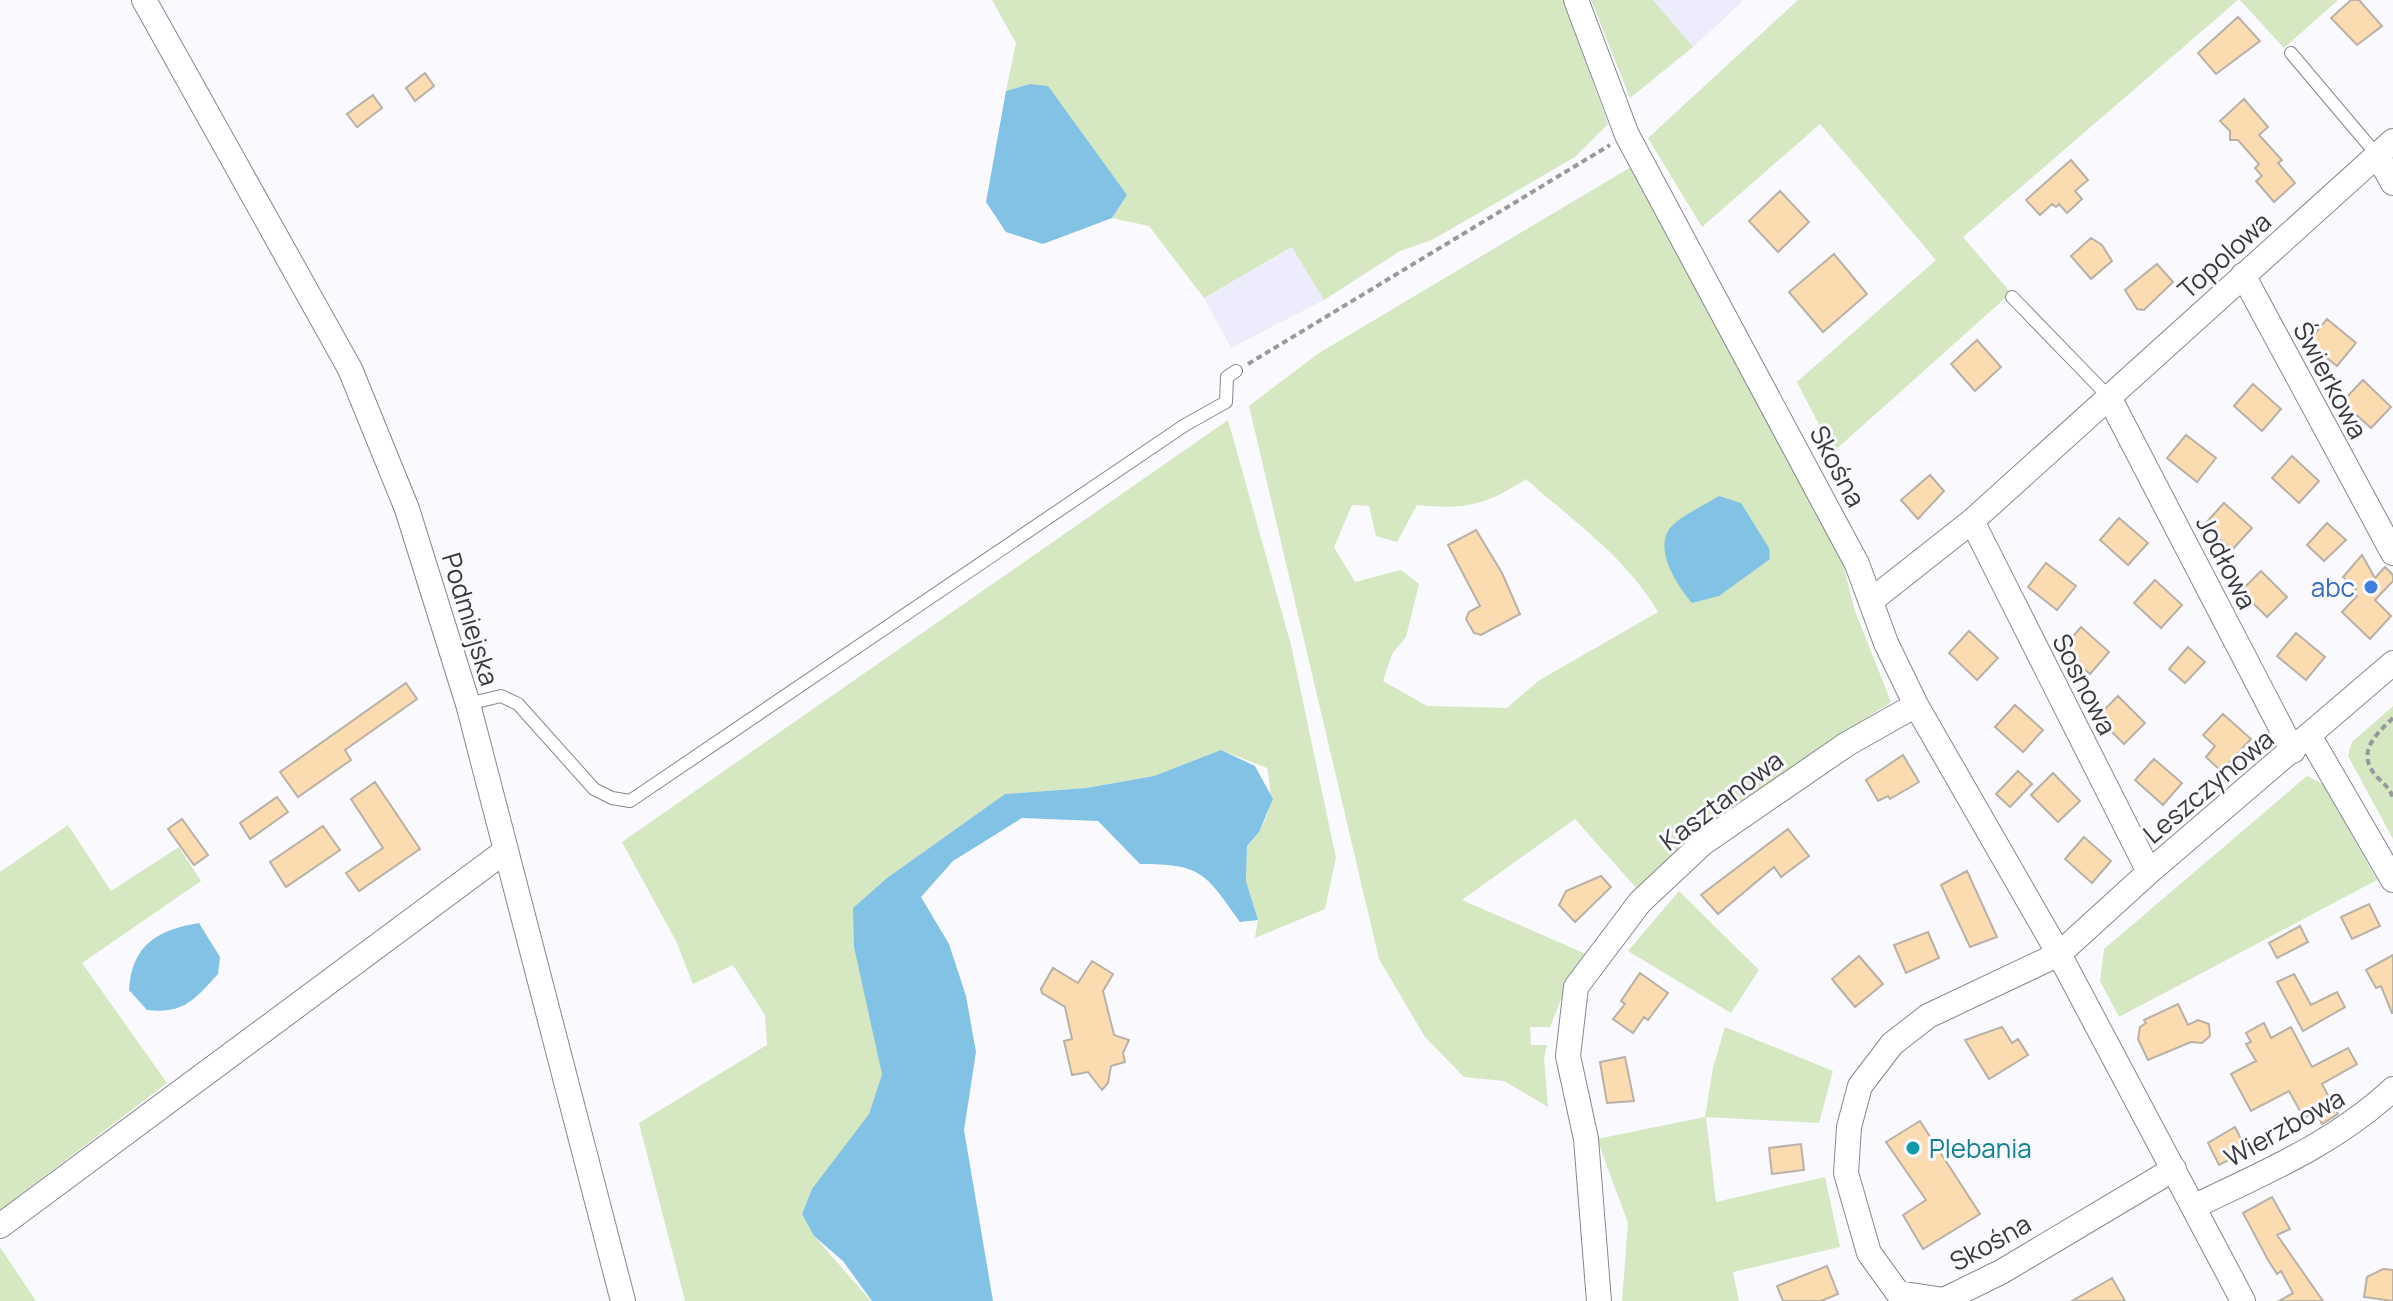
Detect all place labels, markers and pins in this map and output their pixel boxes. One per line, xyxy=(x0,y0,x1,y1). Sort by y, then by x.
place label: abc xyxy=(2311,569,2355,605)
marker: abc xyxy=(2362,578,2380,596)
place label: Plebania xyxy=(1929,1130,2032,1166)
marker: Plebania xyxy=(1904,1139,1922,1157)

